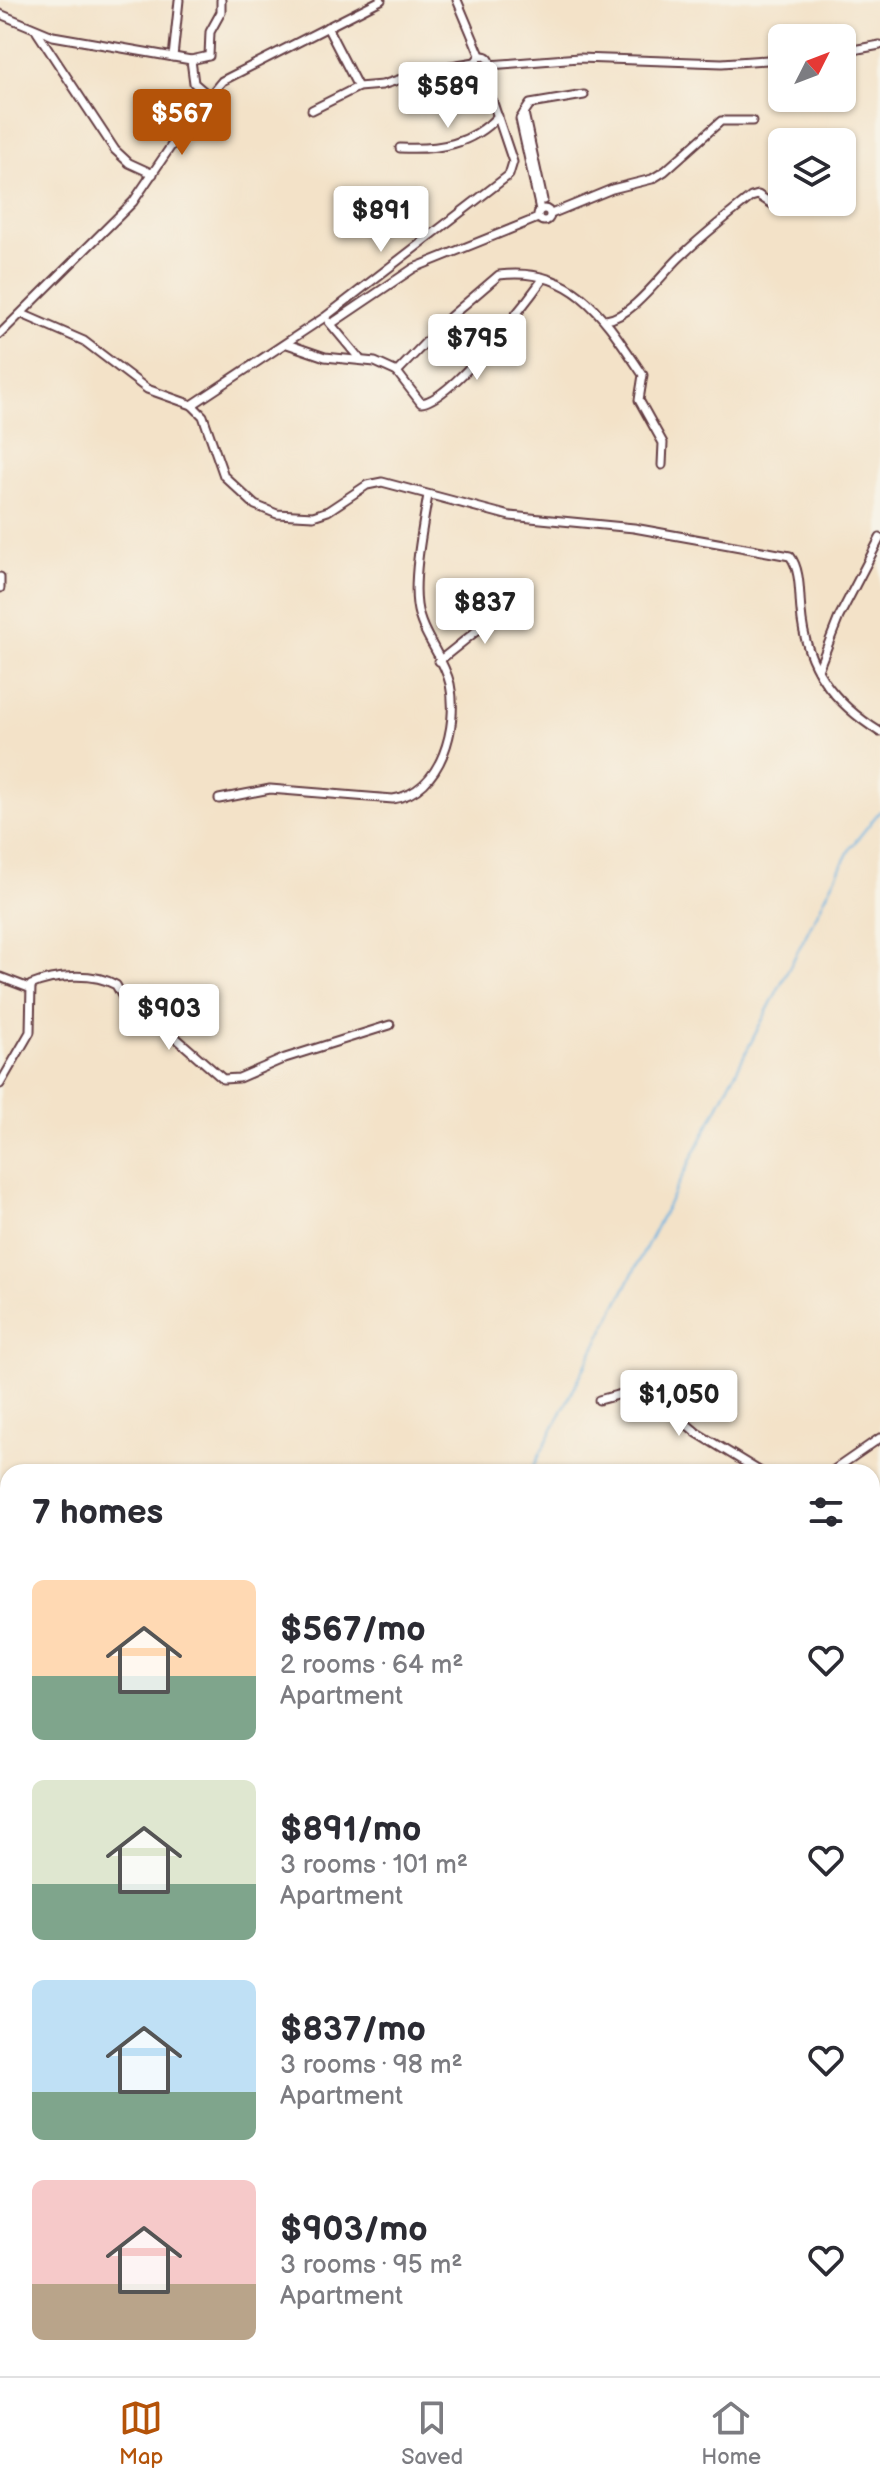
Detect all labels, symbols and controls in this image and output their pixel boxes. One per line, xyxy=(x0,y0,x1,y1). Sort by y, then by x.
north arrow xyxy=(768,24,856,112)
map controls xyxy=(768,24,856,216)
pin: $589 xyxy=(401,62,495,130)
text: $589 xyxy=(417,72,480,103)
pin: $567 xyxy=(135,89,229,157)
text: $567 xyxy=(151,99,213,130)
button: layers xyxy=(768,128,856,216)
pin: $891 xyxy=(334,186,428,254)
text: $891 xyxy=(352,196,410,227)
pin: $795 xyxy=(430,314,524,382)
text: $795 xyxy=(446,324,508,355)
pin: $837 xyxy=(438,578,532,646)
text: $837 xyxy=(454,588,516,619)
pin: $903 xyxy=(122,984,216,1052)
text: $903 xyxy=(137,994,201,1025)
pin: $1,050 xyxy=(614,1370,744,1438)
text: $1,050 xyxy=(638,1380,720,1411)
icon: filters xyxy=(804,1490,848,1534)
text: 7 homes xyxy=(32,1492,163,1533)
text: $567/mo xyxy=(280,1609,426,1650)
icon: home xyxy=(96,1612,192,1708)
icon: heart xyxy=(804,1638,848,1682)
text: 2 rooms · 64 m² xyxy=(280,1650,464,1681)
text: Apartment xyxy=(280,1681,403,1712)
text: $891/mo xyxy=(280,1809,421,1850)
icon: home xyxy=(96,1812,192,1908)
icon: heart xyxy=(804,1838,848,1882)
text: 3 rooms · 101 m² xyxy=(280,1850,468,1881)
text: Apartment xyxy=(280,1881,403,1912)
text: $837/mo xyxy=(280,2009,426,2050)
icon: home xyxy=(96,2012,192,2108)
icon: heart xyxy=(804,2038,848,2082)
text: 3 rooms · 98 m² xyxy=(280,2050,463,2081)
text: Apartment xyxy=(280,2081,403,2112)
text: $903/mo xyxy=(280,2209,428,2250)
icon: home xyxy=(96,2212,192,2308)
icon: heart xyxy=(804,2238,848,2282)
text: 3 rooms · 95 m² xyxy=(280,2250,462,2281)
text: Apartment xyxy=(280,2281,403,2312)
tab: Map xyxy=(119,2396,163,2471)
tab: Saved xyxy=(401,2396,463,2471)
tab: Home xyxy=(701,2396,761,2471)

